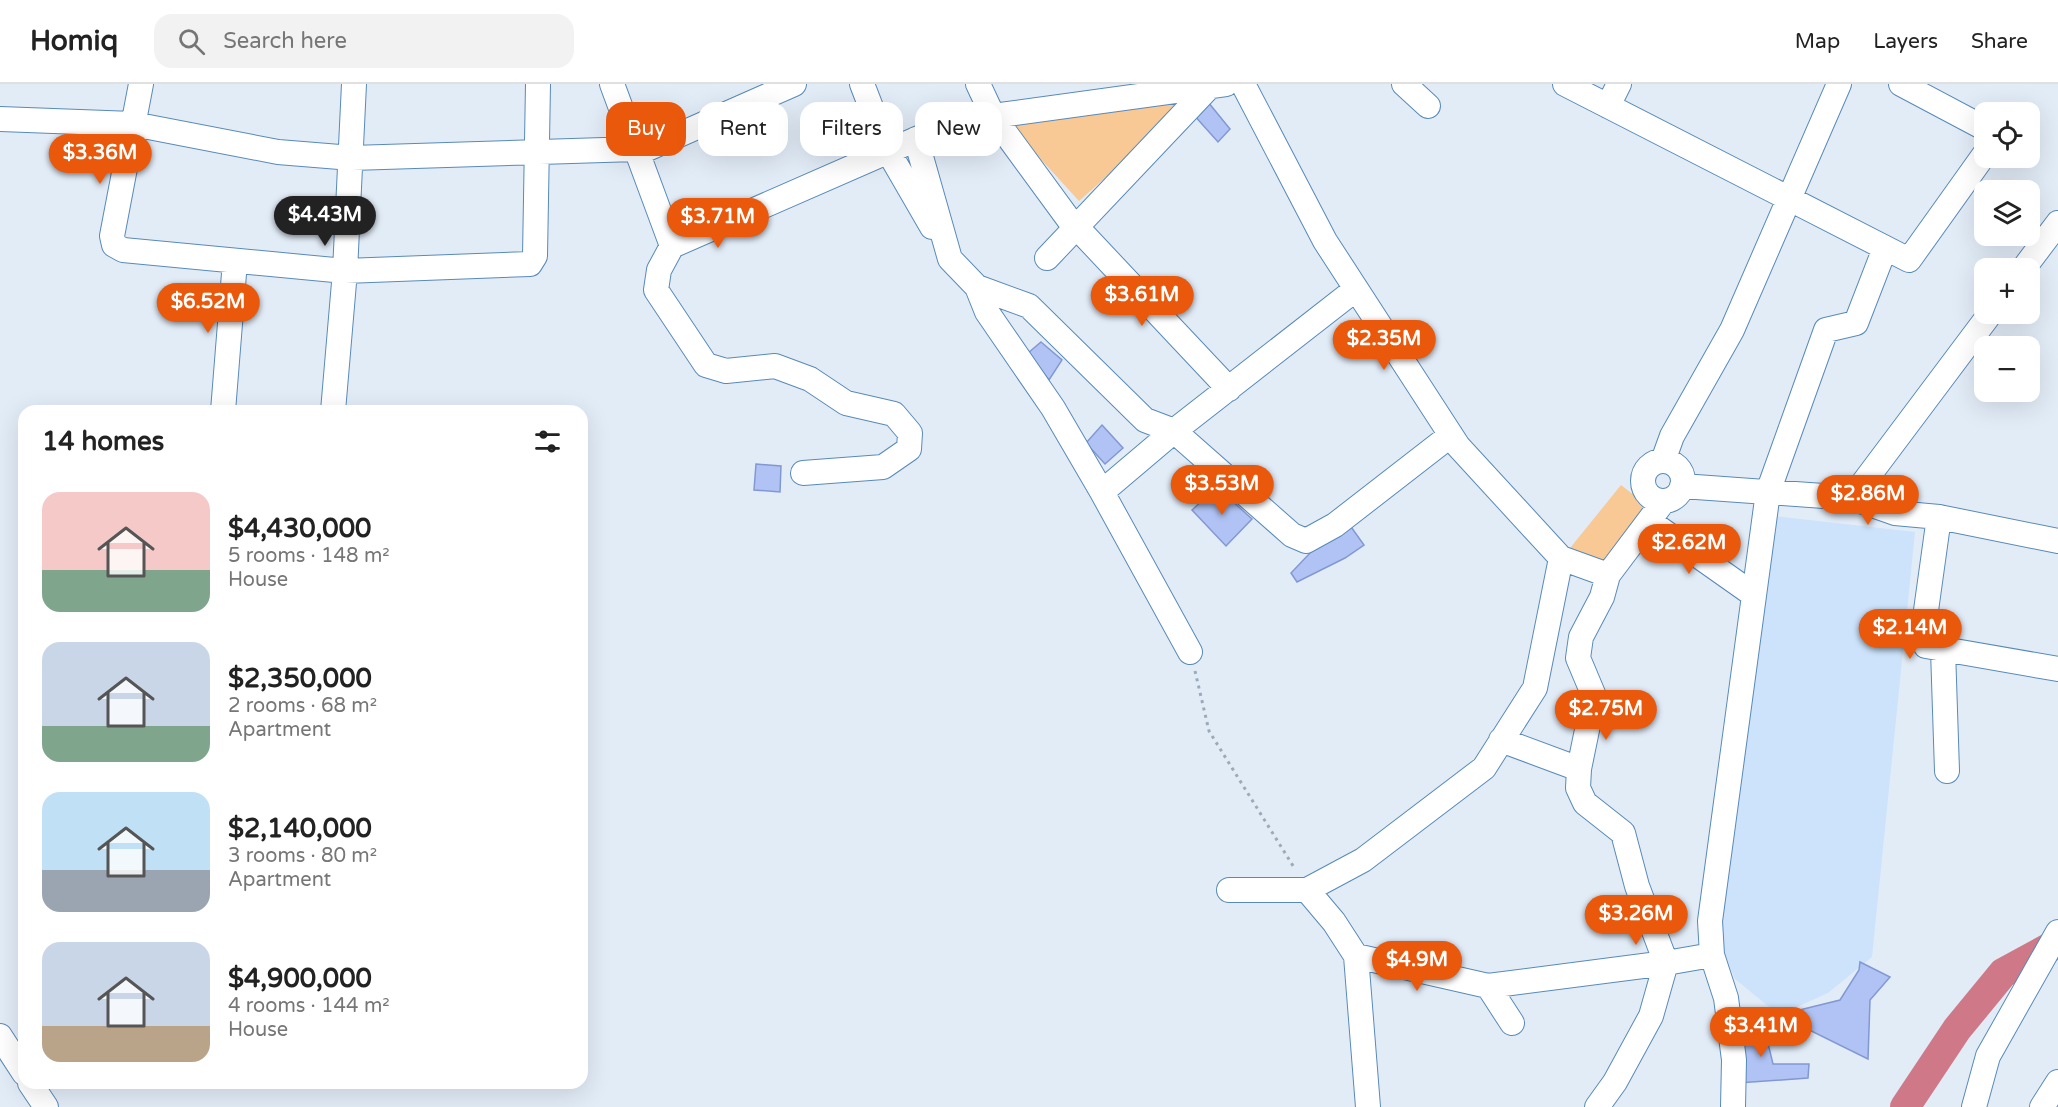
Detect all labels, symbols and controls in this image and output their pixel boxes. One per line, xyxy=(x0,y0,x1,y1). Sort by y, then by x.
search box xyxy=(154,14,574,68)
text: Homiq xyxy=(30,24,118,58)
icon: search xyxy=(175,25,208,58)
text: Search here xyxy=(223,28,347,54)
text: Map xyxy=(1795,29,1840,54)
text: Layers xyxy=(1873,29,1938,54)
text: Share xyxy=(1971,29,2028,54)
chip: Buy xyxy=(606,102,686,156)
chip: Rent xyxy=(698,102,788,156)
chip: Filters xyxy=(800,102,903,156)
chip: New xyxy=(915,102,1002,156)
map controls xyxy=(1974,102,2040,402)
button: locate xyxy=(1974,102,2040,168)
pin: $3.36M xyxy=(51,134,149,185)
text: $3.36M xyxy=(63,141,137,165)
button: layers xyxy=(1974,180,2040,246)
pin: $4.43M xyxy=(276,196,374,247)
pin: $3.71M xyxy=(669,198,767,249)
text: $4.43M xyxy=(288,203,362,227)
text: $3.71M xyxy=(681,205,755,229)
button: + xyxy=(1974,258,2040,324)
pin: $3.61M xyxy=(1093,276,1191,327)
pin: $6.52M xyxy=(159,283,257,334)
text: $3.61M xyxy=(1105,283,1179,307)
text: $6.52M xyxy=(171,290,245,314)
pin: $2.35M xyxy=(1335,320,1433,371)
text: $2.35M xyxy=(1347,327,1421,351)
button: − xyxy=(1974,336,2040,402)
icon: filters xyxy=(531,425,564,458)
text: 14 homes xyxy=(42,426,164,457)
pin: $3.53M xyxy=(1173,465,1271,516)
text: $3.53M xyxy=(1185,472,1259,496)
pin: $2.86M xyxy=(1819,475,1917,526)
text: $2.86M xyxy=(1831,482,1905,506)
text: $4,430,000 xyxy=(228,513,371,544)
icon: home xyxy=(90,516,162,588)
pin: $2.62M xyxy=(1640,524,1738,575)
text: $2.62M xyxy=(1652,531,1726,555)
text: 5 rooms · 148 m² xyxy=(228,544,390,568)
text: House xyxy=(228,568,288,592)
pin: $2.14M xyxy=(1861,609,1959,660)
text: $2.14M xyxy=(1873,616,1947,640)
text: $2,350,000 xyxy=(228,663,372,694)
icon: home xyxy=(90,666,162,738)
pin: $2.75M xyxy=(1557,690,1655,741)
text: 2 rooms · 68 m² xyxy=(228,694,377,718)
text: $2.75M xyxy=(1569,697,1643,721)
text: Apartment xyxy=(228,718,331,742)
text: $2,140,000 xyxy=(228,813,372,844)
icon: home xyxy=(90,816,162,888)
text: 3 rooms · 80 m² xyxy=(228,844,377,868)
text: Apartment xyxy=(228,868,331,892)
pin: $3.26M xyxy=(1587,895,1685,946)
text: $3.26M xyxy=(1599,902,1673,926)
pin: $4.9M xyxy=(1375,941,1459,992)
text: $4.9M xyxy=(1386,948,1448,972)
text: $4,900,000 xyxy=(228,963,372,994)
icon: home xyxy=(90,966,162,1038)
text: 4 rooms · 144 m² xyxy=(228,994,390,1018)
pin: $3.41M xyxy=(1712,1007,1810,1058)
text: $3.41M xyxy=(1724,1014,1798,1038)
text: House xyxy=(228,1018,288,1042)

